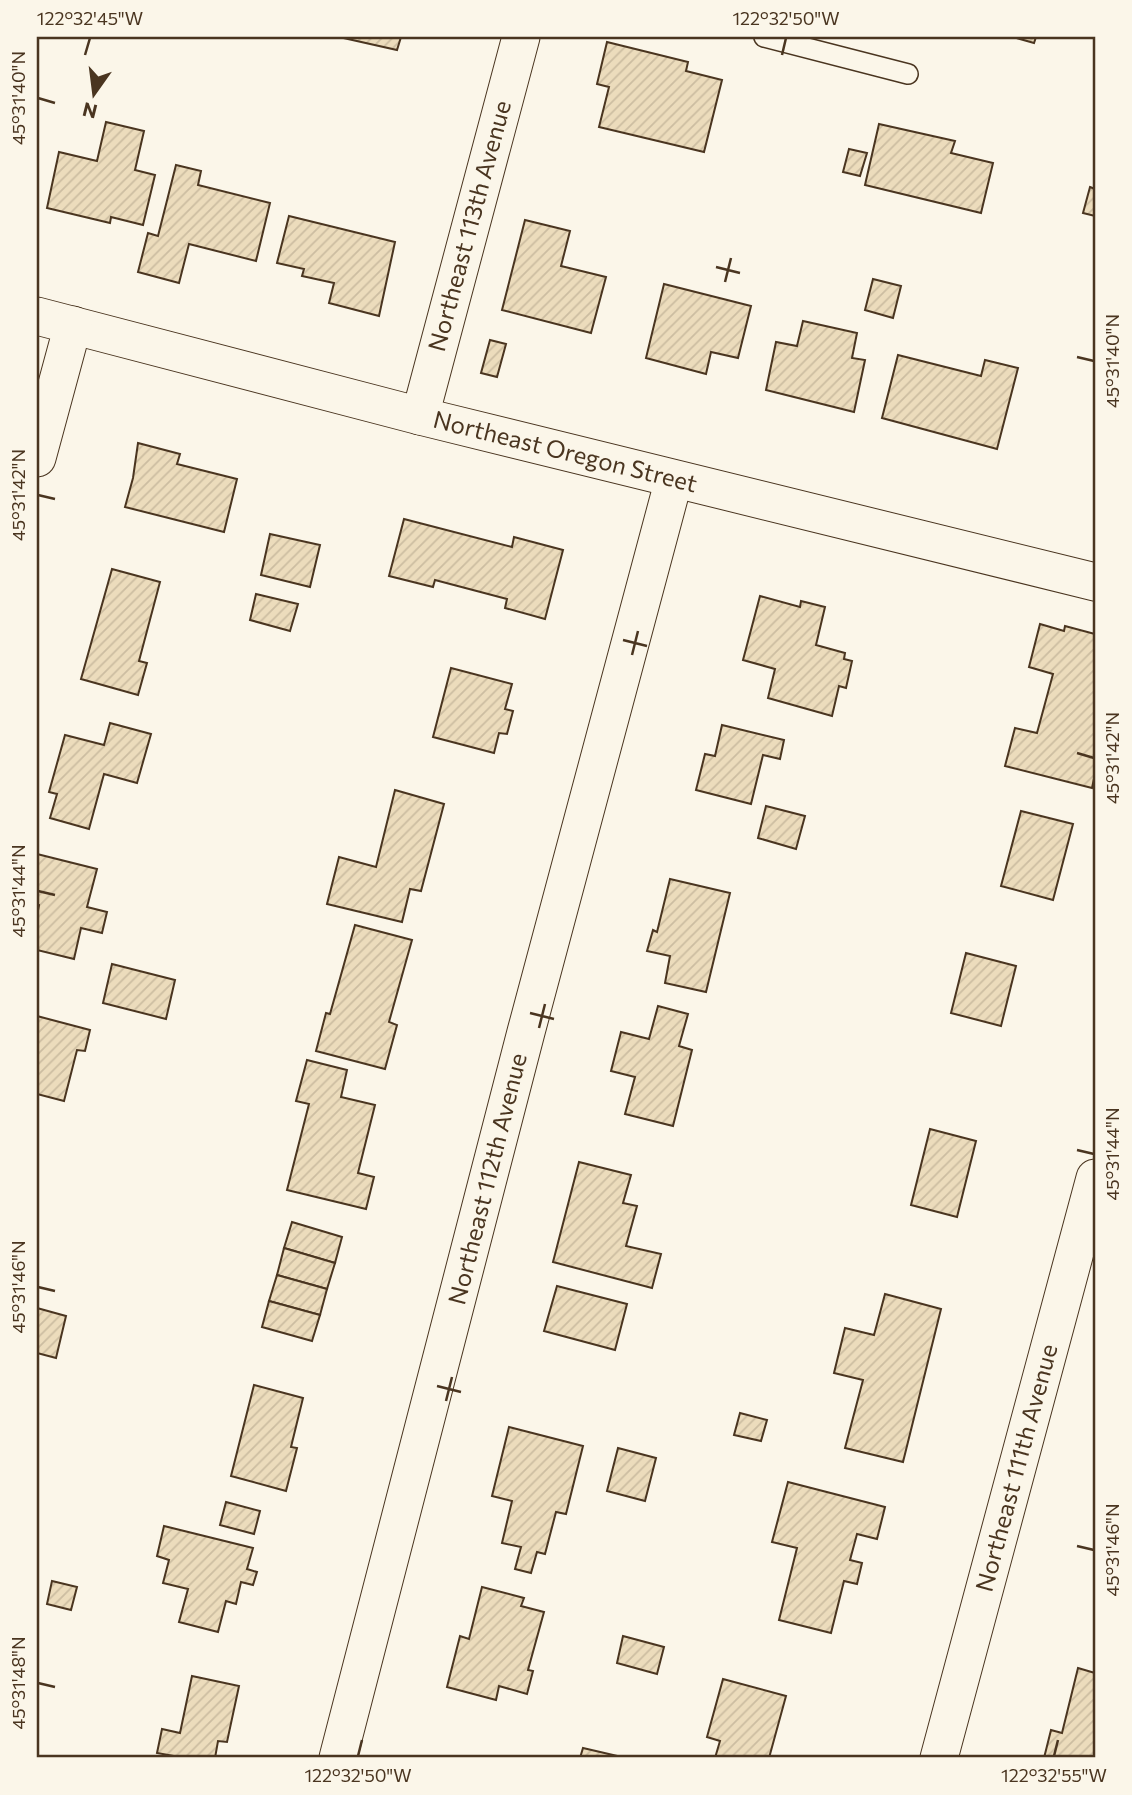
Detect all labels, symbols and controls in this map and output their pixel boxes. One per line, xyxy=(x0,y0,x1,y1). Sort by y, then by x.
text: 122°32'45"W xyxy=(37,7,143,29)
text: 122°32'50"W xyxy=(732,7,840,29)
text: 45°31'40"N xyxy=(7,51,29,145)
north arrow xyxy=(60,60,130,130)
street label: Northeast 113th Avenue xyxy=(421,97,516,354)
text: N xyxy=(80,98,99,124)
text: 45°31'40"N xyxy=(1101,314,1123,408)
street label: Northeast Oregon Street xyxy=(430,404,700,497)
text: 45°31'42"N xyxy=(7,449,29,541)
text: 45°31'42"N xyxy=(1101,712,1123,804)
text: 45°31'44"N xyxy=(7,844,29,938)
street label: Northeast 112th Avenue xyxy=(441,1050,532,1307)
text: 45°31'44"N xyxy=(1101,1107,1123,1201)
text: 45°31'46"N xyxy=(7,1240,29,1334)
street label: Northeast 111th Avenue xyxy=(969,1341,1063,1595)
text: 45°31'46"N xyxy=(1101,1503,1123,1597)
text: 45°31'48"N xyxy=(7,1636,29,1730)
text: 122°32'50"W xyxy=(304,1764,412,1786)
text: 122°32'55"W xyxy=(1001,1764,1107,1786)

